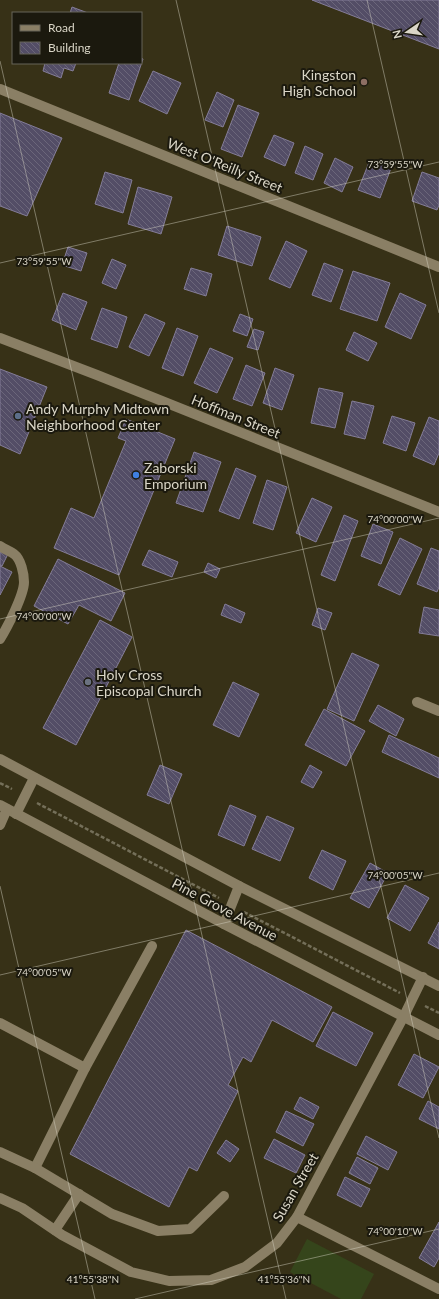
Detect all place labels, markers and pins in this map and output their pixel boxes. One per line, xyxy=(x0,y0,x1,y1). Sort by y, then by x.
place label: Kingston High School xyxy=(282,66,356,99)
marker: Kingston High School xyxy=(359,77,369,87)
place label: Andy Murphy Midtown Neighborhood Center xyxy=(26,400,169,433)
marker: Andy Murphy Midtown Neighborhood Center xyxy=(13,411,23,421)
place label: Zaborski Emporium xyxy=(144,459,207,492)
marker: Zaborski Emporium xyxy=(131,470,141,480)
place label: Holy Cross Episcopal Church xyxy=(96,666,202,699)
marker: Holy Cross Episcopal Church xyxy=(83,677,93,687)

